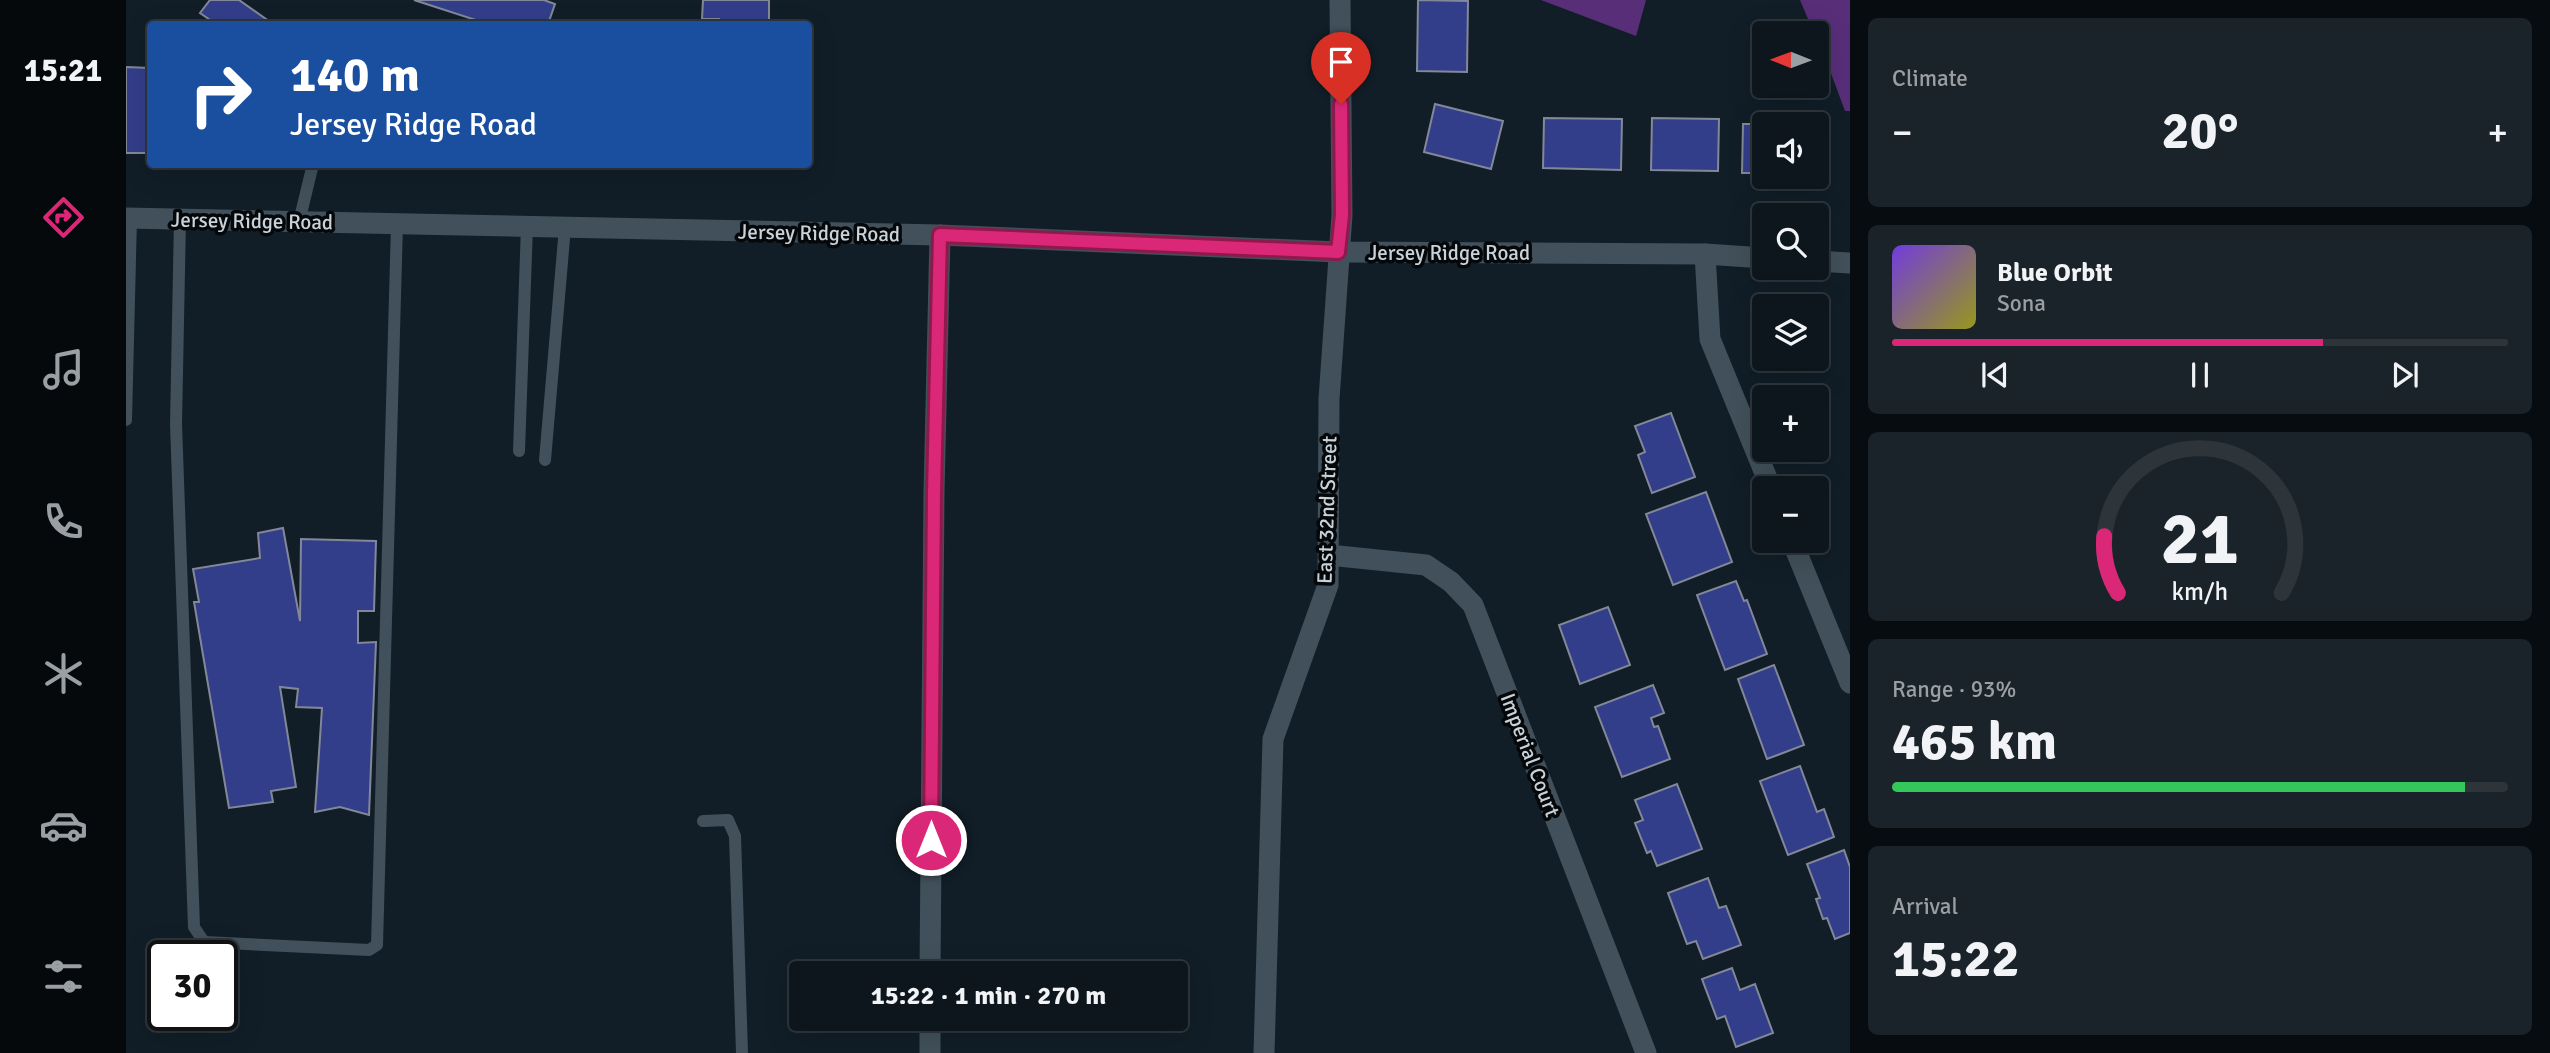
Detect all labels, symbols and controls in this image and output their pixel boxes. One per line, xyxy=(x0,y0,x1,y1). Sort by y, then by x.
north arrow xyxy=(1752,21,1829,98)
map controls xyxy=(1752,21,1829,553)
pin xyxy=(1311,32,1371,104)
icon: arrive xyxy=(1322,43,1360,81)
text: 140 m xyxy=(290,45,420,105)
icon: right xyxy=(175,49,266,140)
text: 15:21 xyxy=(24,51,102,90)
text: Climate xyxy=(1892,64,1968,93)
text: 20° xyxy=(2162,99,2238,163)
text: Jersey Ridge Road xyxy=(290,105,537,144)
text: − xyxy=(1892,109,1913,156)
text: + xyxy=(2487,109,2508,156)
button: sound xyxy=(1752,112,1829,189)
icon: directions xyxy=(39,193,88,242)
button: search xyxy=(1752,203,1829,280)
street label: Jersey Ridge Road xyxy=(171,207,333,235)
street label: Jersey Ridge Road xyxy=(738,219,900,247)
street label: Jersey Ridge Road xyxy=(1368,240,1530,266)
text: Blue Orbit xyxy=(1997,257,2113,289)
text: Sona xyxy=(1997,289,2046,318)
button: layers xyxy=(1752,294,1829,371)
icon: music xyxy=(39,345,88,394)
icon: previous xyxy=(1976,356,2014,394)
icon: pause xyxy=(2181,356,2219,394)
icon: next xyxy=(2386,356,2424,394)
button: + xyxy=(1752,385,1829,462)
street label: East 32nd Street xyxy=(1311,436,1343,584)
button: − xyxy=(1752,476,1829,553)
text: 21 xyxy=(2161,495,2239,584)
icon: phone xyxy=(39,497,88,546)
text: km/h xyxy=(2172,575,2228,606)
icon: climate xyxy=(39,649,88,698)
text: Range · 93% xyxy=(1892,675,2016,704)
street label: Imperial Court xyxy=(1495,690,1565,820)
text: 465 km xyxy=(1892,710,2057,774)
icon: car xyxy=(39,801,88,850)
position arrow xyxy=(894,803,968,877)
text: Arrival xyxy=(1892,892,1958,921)
text: 15:22 xyxy=(1892,927,2020,991)
speed limit sign: 30 xyxy=(147,940,238,1031)
icon: filters xyxy=(39,952,88,1001)
text: 15:22 · 1 min · 270 m xyxy=(871,980,1106,1012)

